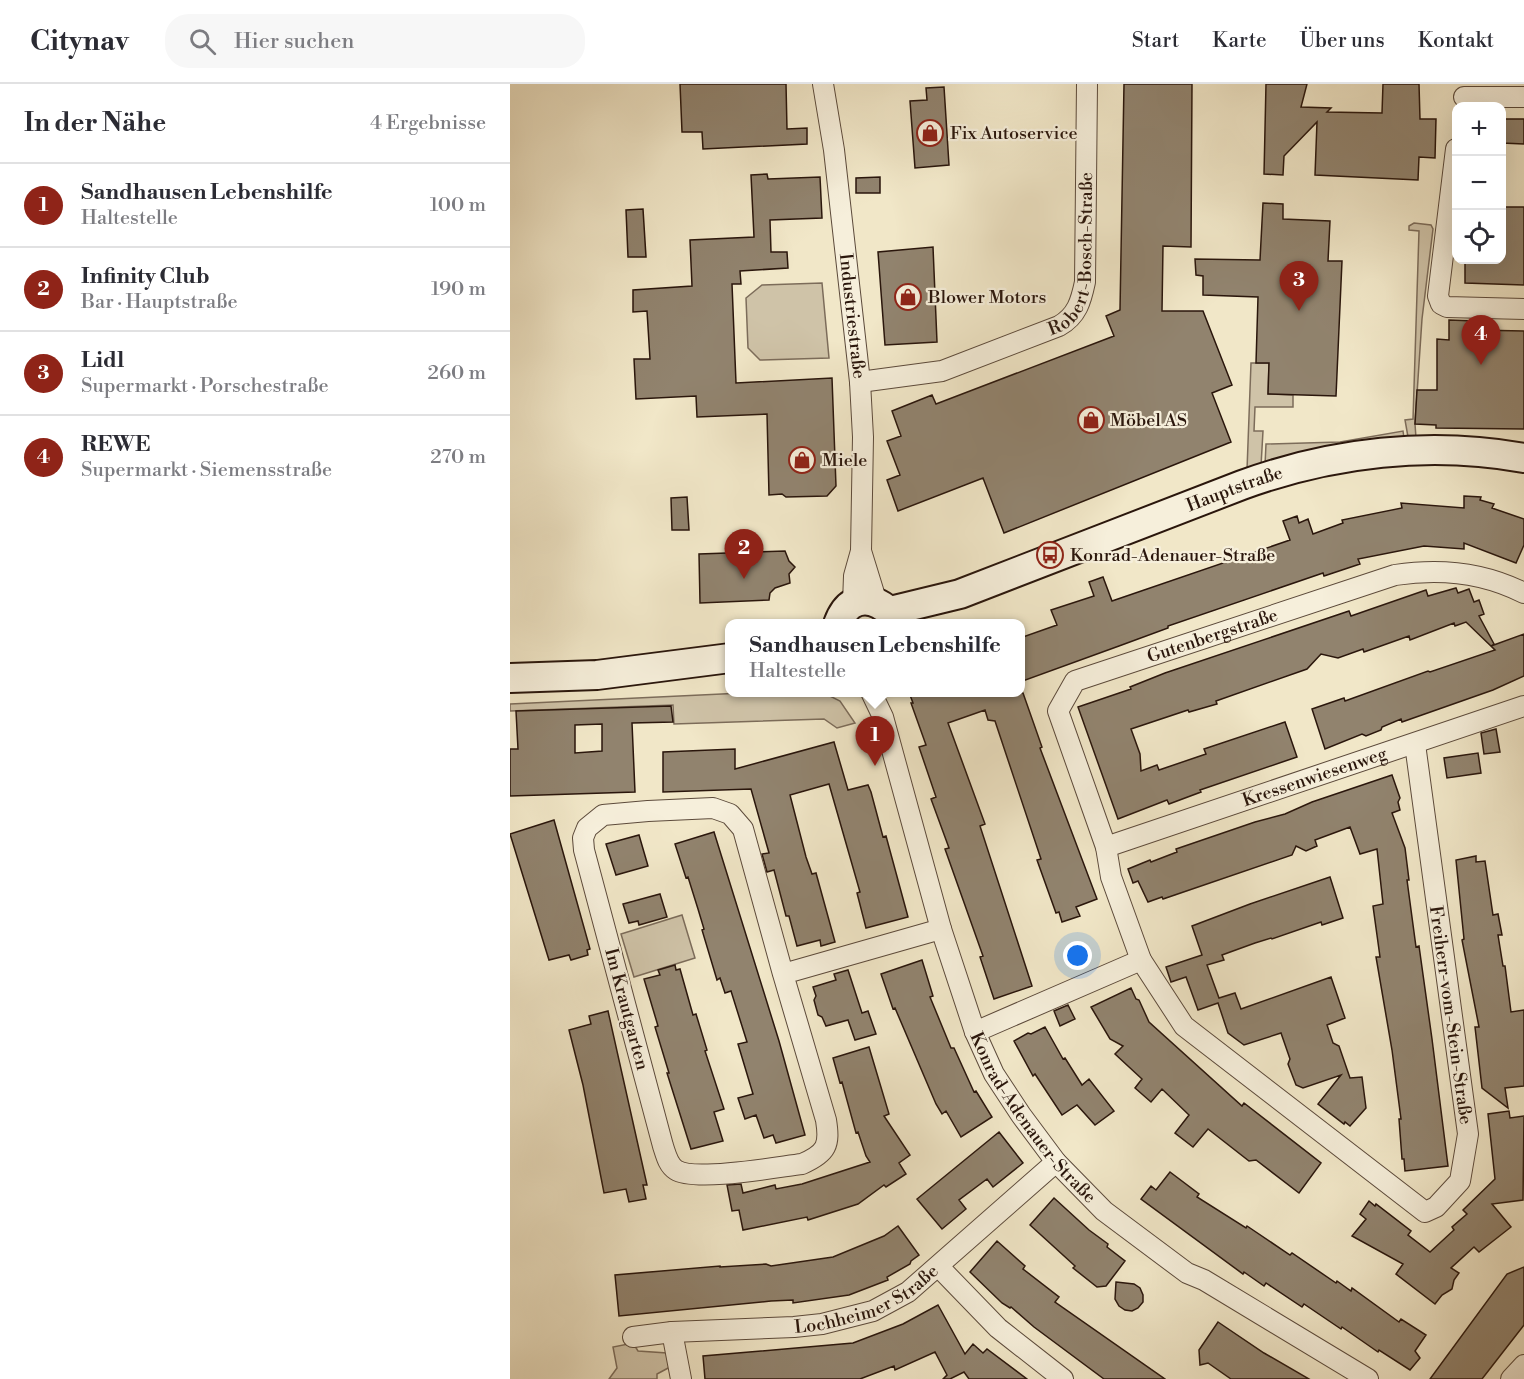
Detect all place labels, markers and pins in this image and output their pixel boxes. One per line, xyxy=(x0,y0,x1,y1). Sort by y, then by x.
shop icon: Fix Autoservice xyxy=(915,118,945,148)
place label: Fix Autoservice xyxy=(950,122,1078,145)
pin: 3 xyxy=(1280,262,1318,311)
shop icon: Blower Motors xyxy=(893,282,923,312)
place label: Blower Motors xyxy=(927,286,1047,309)
pin: 4 xyxy=(1462,316,1500,365)
shop icon: Möbel AS xyxy=(1076,405,1106,435)
place label: Möbel AS xyxy=(1110,409,1187,432)
shop icon: Miele xyxy=(787,445,817,475)
place label: Miele xyxy=(822,449,867,472)
pin: 2 xyxy=(724,530,764,579)
bus stop icon: Konrad-Adenauer-Straße xyxy=(1035,540,1065,570)
place label: Konrad-Adenauer-Straße xyxy=(1070,544,1275,567)
pin: 1 xyxy=(856,716,895,766)

